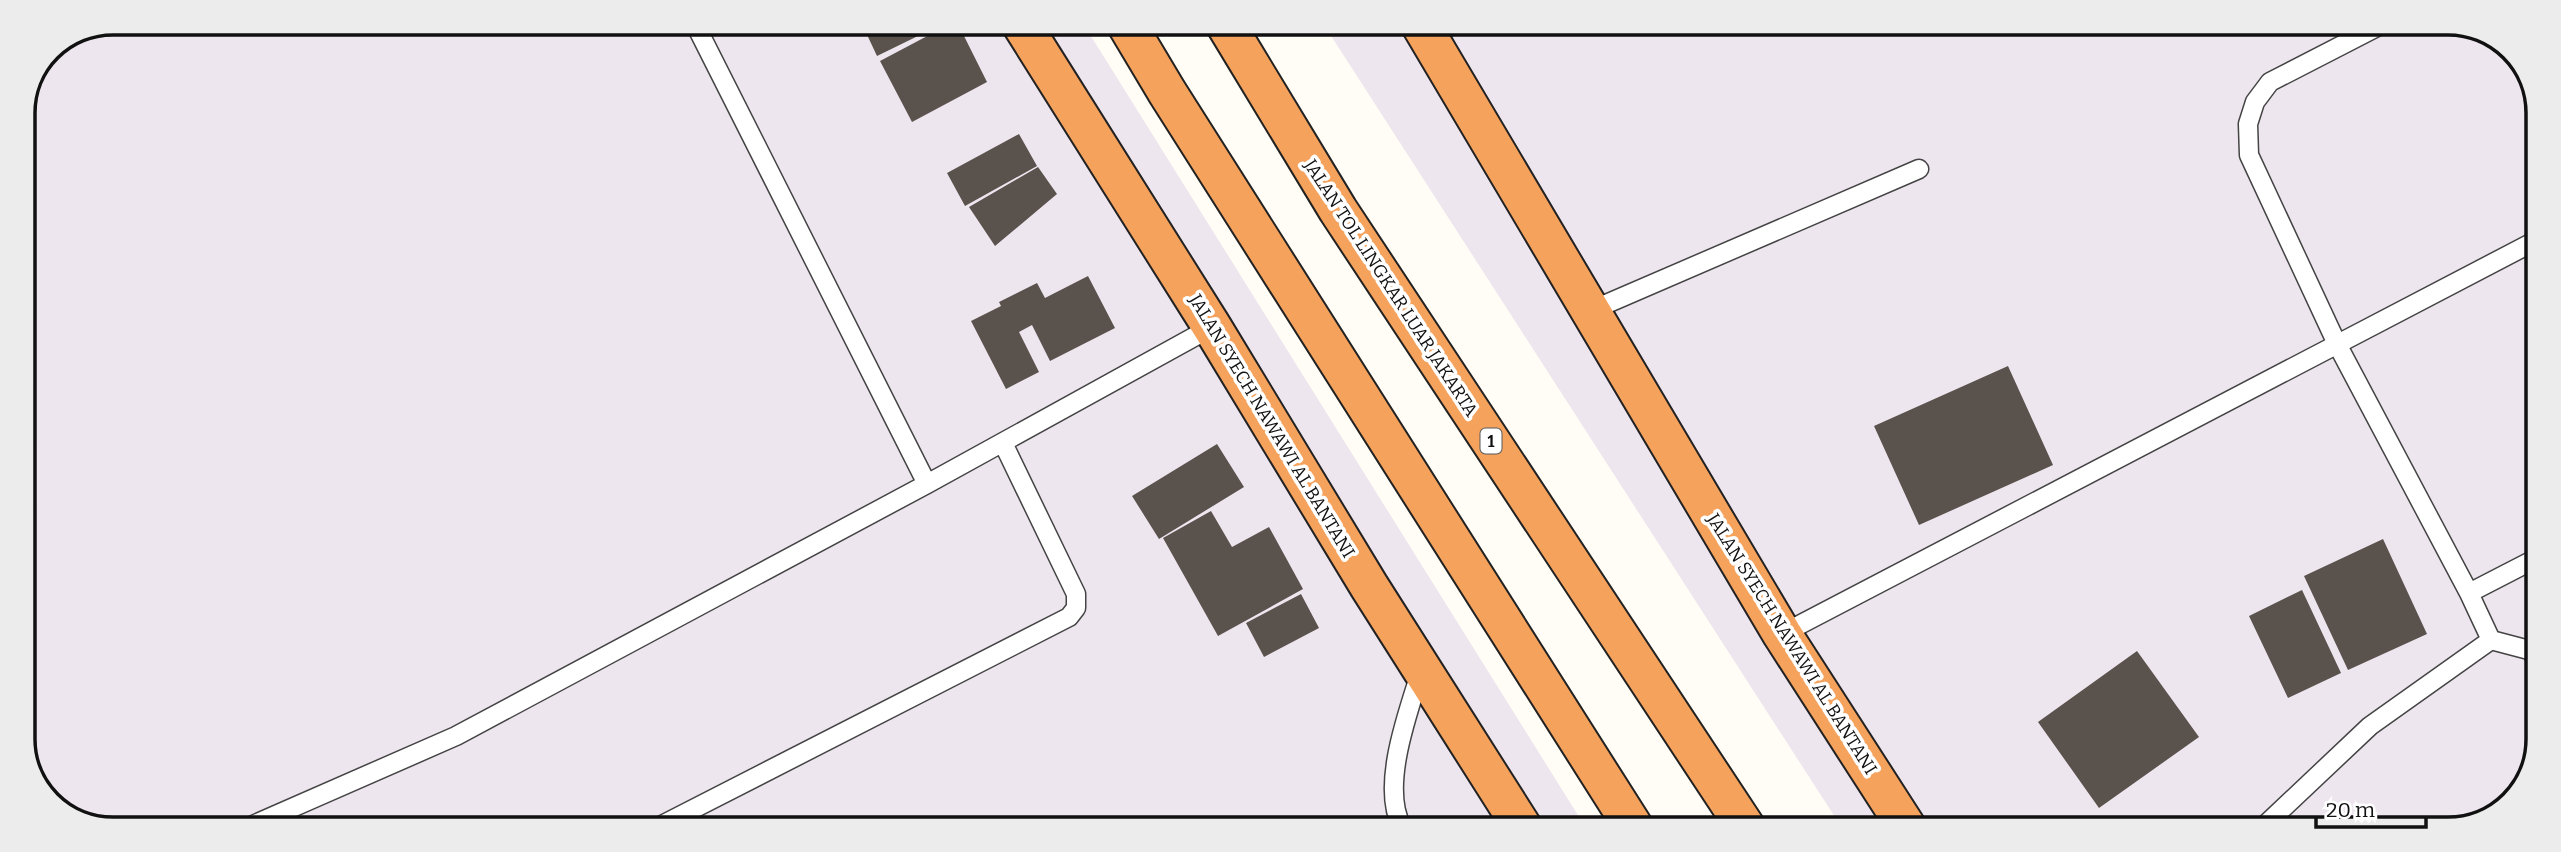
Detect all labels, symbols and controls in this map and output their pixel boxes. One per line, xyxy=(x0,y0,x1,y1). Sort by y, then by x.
street label: JALAN TOL LINGKAR LUAR JAKARTA xyxy=(1299,154,1483,421)
street label: JALAN SYECH NAWAWI AL BANTANI xyxy=(1184,289,1360,562)
road number: 1 xyxy=(1480,428,1502,454)
street label: JALAN SYECH NAWAWI AL BANTANI xyxy=(1702,509,1882,778)
scale bar xyxy=(2316,786,2426,830)
text: 20 m xyxy=(2326,797,2375,823)

